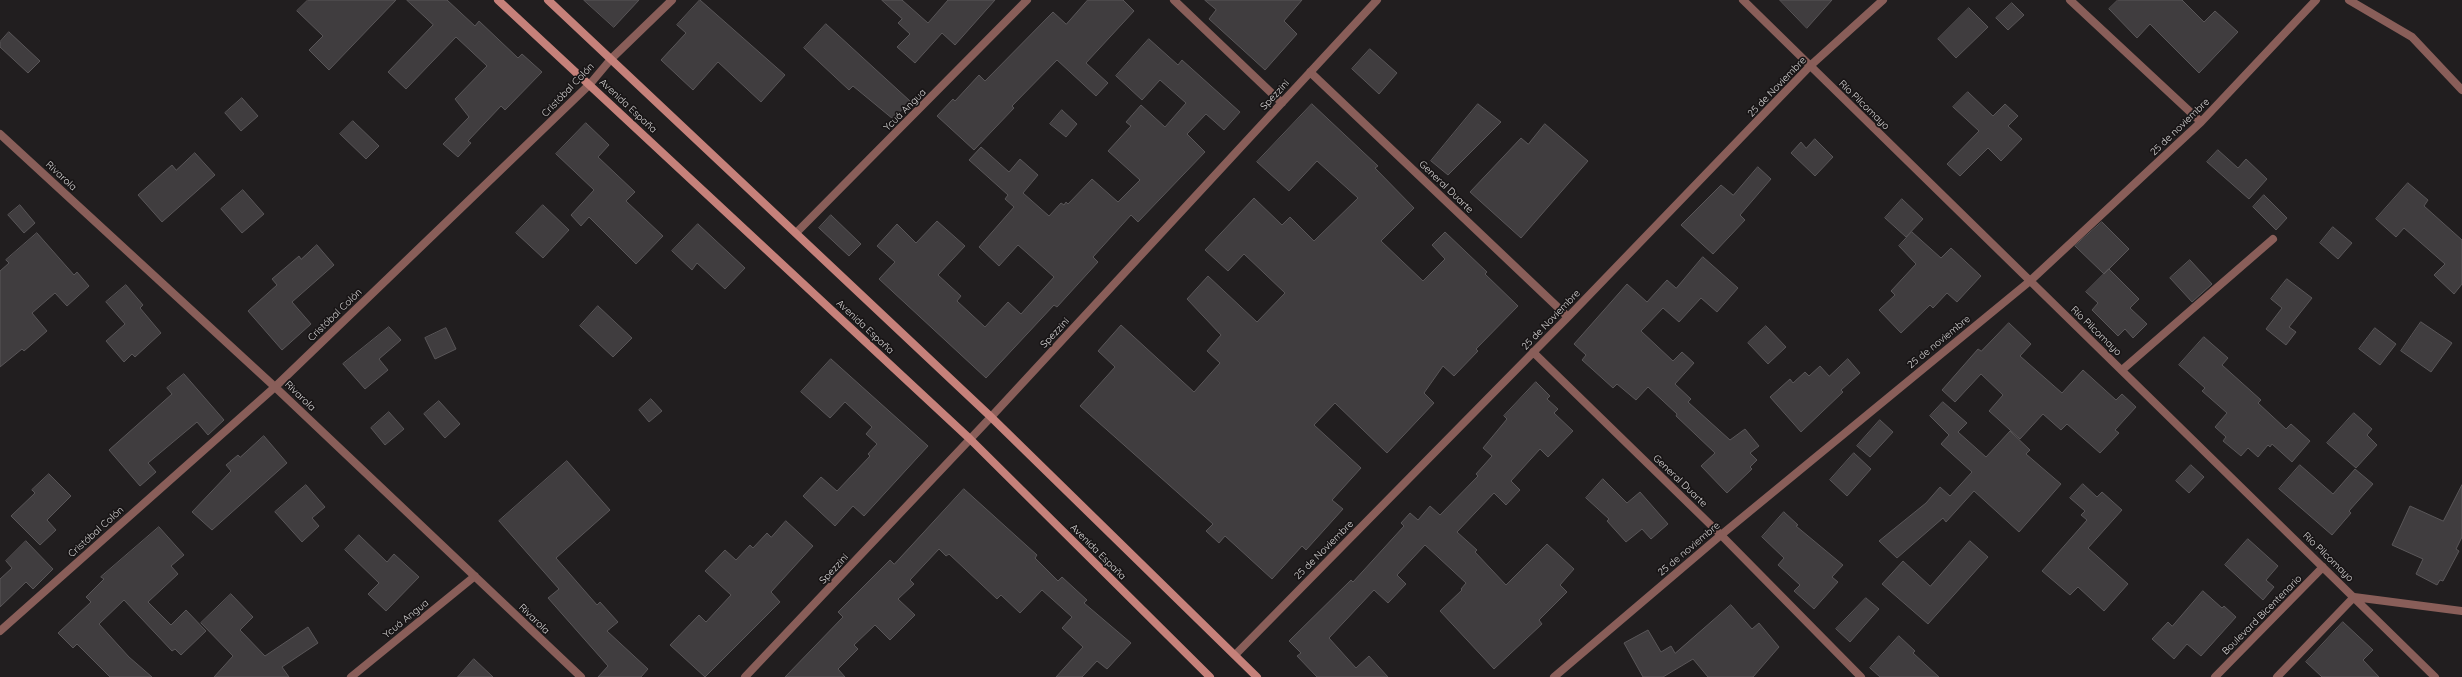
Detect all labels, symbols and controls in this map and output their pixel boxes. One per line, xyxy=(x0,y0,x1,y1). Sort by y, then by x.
street label: 25 de Noviembre xyxy=(1745,54,1809,120)
street label: Cristóbal Colón xyxy=(539,60,597,120)
street label: Avenida España xyxy=(597,76,659,136)
street label: Spezzini xyxy=(1258,77,1292,113)
street label: Río Pilcomayo xyxy=(1836,78,1892,132)
street label: Ycuá Angua xyxy=(881,86,929,134)
street label: 25 de noviembre xyxy=(2148,96,2212,158)
street label: General Duarte xyxy=(1416,158,1476,216)
street label: Rivarola xyxy=(43,159,79,193)
street label: Cristóbal Colón xyxy=(305,286,365,344)
street label: 25 de Noviembre xyxy=(1519,287,1583,353)
street label: Avenida España xyxy=(834,297,896,357)
street label: Río Pilcomayo xyxy=(2068,304,2124,358)
street label: 25 de noviembre xyxy=(1905,313,1973,371)
street label: Spezzini xyxy=(1038,315,1072,351)
street label: Rivarola xyxy=(282,378,318,414)
street label: General Duarte xyxy=(1650,452,1710,510)
street label: Cristóbal Colón xyxy=(66,504,126,560)
street label: 25 de Noviembre xyxy=(1292,518,1356,582)
street label: 25 de noviembre xyxy=(1655,520,1723,578)
street label: Avenida España xyxy=(1068,522,1128,582)
street label: Río Pilcomayo xyxy=(2300,530,2356,584)
street label: Spezzini xyxy=(817,551,851,587)
street label: Boulevard Bicentenario xyxy=(2220,573,2304,657)
street label: Ycuá Angua xyxy=(381,597,431,641)
street label: Rivarola xyxy=(516,601,552,637)

